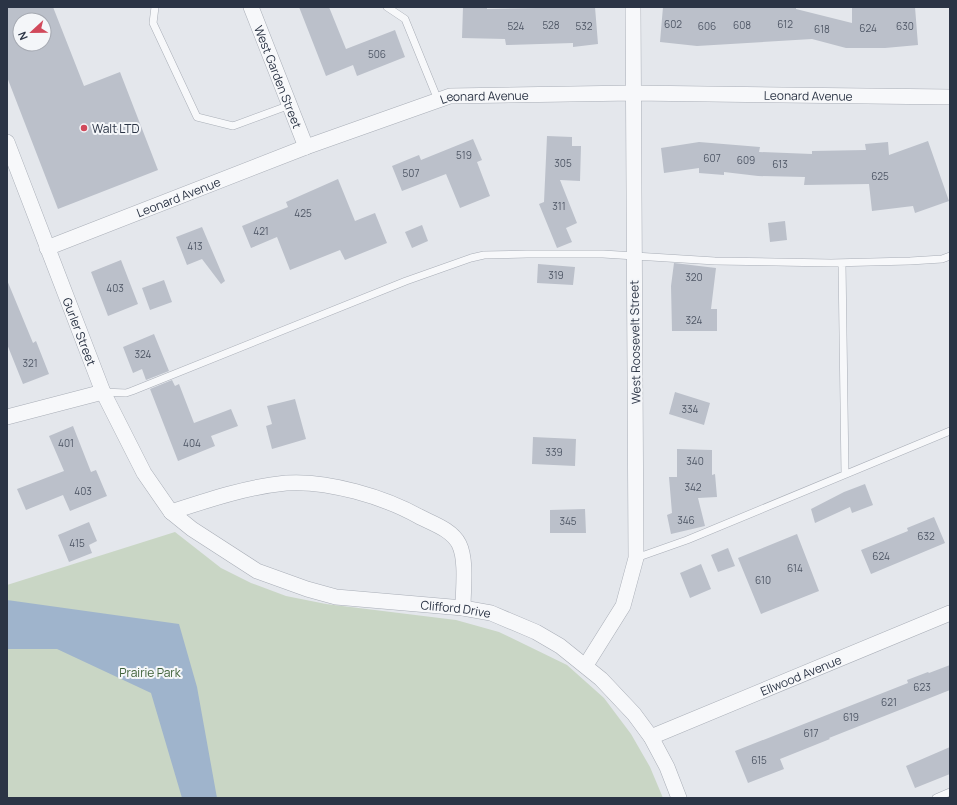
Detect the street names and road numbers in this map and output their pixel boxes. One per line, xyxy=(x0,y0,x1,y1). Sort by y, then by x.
street label: West Garden Street xyxy=(251,23,306,131)
street label: Leonard Avenue xyxy=(438,86,529,107)
street label: Leonard Avenue xyxy=(764,86,853,104)
street label: Leonard Avenue xyxy=(134,173,223,221)
street label: West Roosevelt Street xyxy=(625,280,645,404)
street label: Gurler Street xyxy=(59,295,101,368)
street label: Clifford Drive xyxy=(420,596,492,621)
street label: Ellwood Avenue xyxy=(758,651,844,699)

